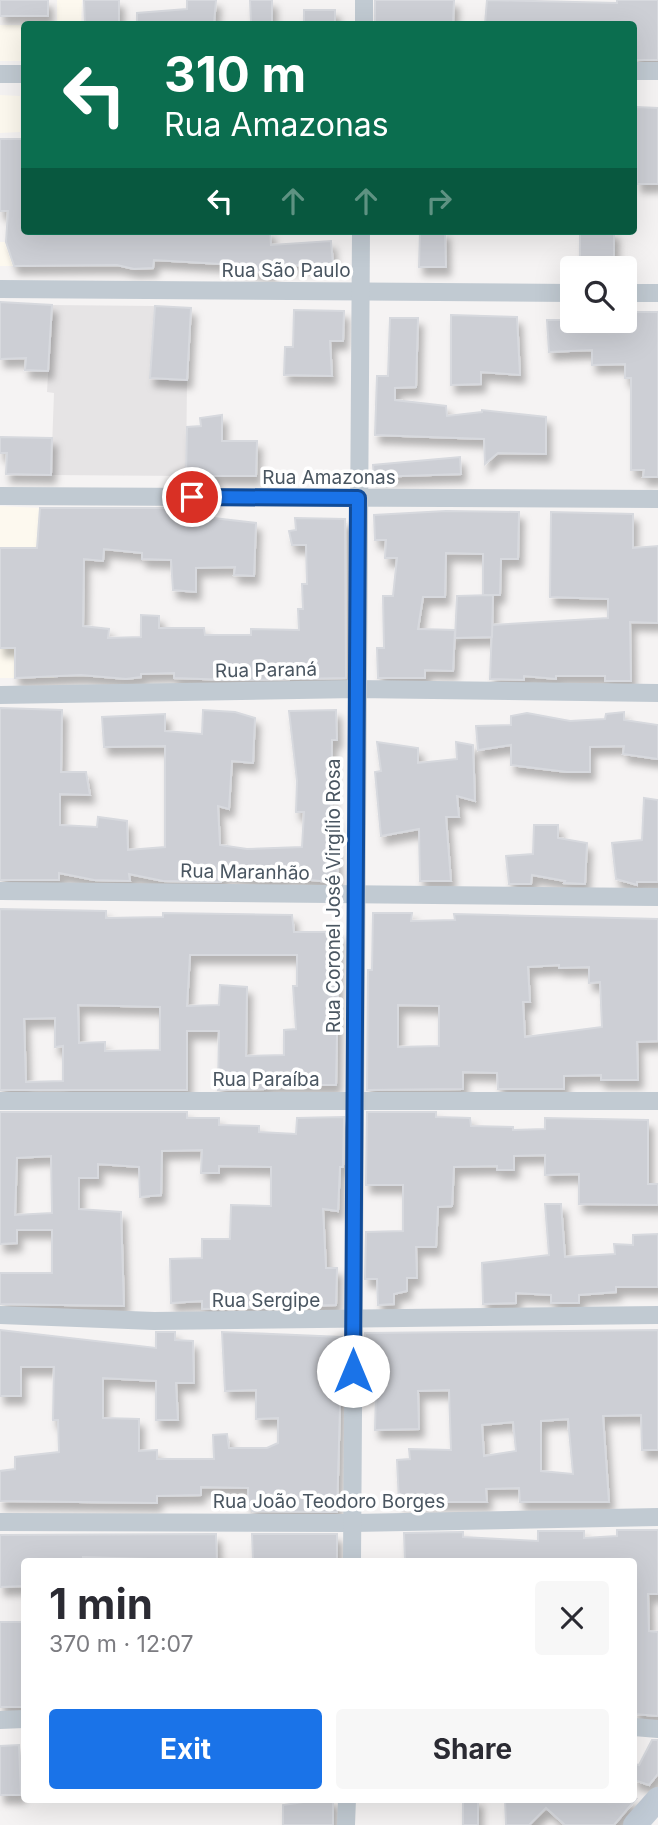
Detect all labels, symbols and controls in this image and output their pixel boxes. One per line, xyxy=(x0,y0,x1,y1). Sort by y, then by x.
text: 310 m xyxy=(164,45,306,104)
icon: left xyxy=(49,49,140,140)
text: Rua Amazonas xyxy=(164,105,389,144)
icon: left xyxy=(201,182,239,220)
icon: ahead xyxy=(274,182,312,220)
icon: ahead xyxy=(347,182,385,220)
icon: right xyxy=(420,182,458,220)
map controls xyxy=(560,256,637,333)
button: search xyxy=(560,256,637,333)
street label: Rua São Paulo xyxy=(221,259,351,282)
street label: Rua Amazonas xyxy=(262,466,396,489)
pin xyxy=(162,467,222,527)
icon: arrive xyxy=(173,478,211,516)
street label: Rua Paraná xyxy=(215,658,317,682)
street label: Rua Coronel José Virgílio Rosa xyxy=(322,759,345,1033)
street label: Rua Maranhão xyxy=(180,859,310,885)
street label: Rua Paraíba xyxy=(212,1068,320,1091)
street label: Rua Sergipe xyxy=(212,1289,320,1312)
position arrow xyxy=(316,1334,390,1408)
street label: Rua João Teodoro Borges xyxy=(213,1490,445,1513)
text: 1 min xyxy=(49,1578,153,1629)
button: close xyxy=(535,1581,609,1655)
text: 370 m · 12:07 xyxy=(49,1630,194,1658)
button: Exit xyxy=(49,1709,322,1789)
button: Share xyxy=(336,1709,609,1789)

